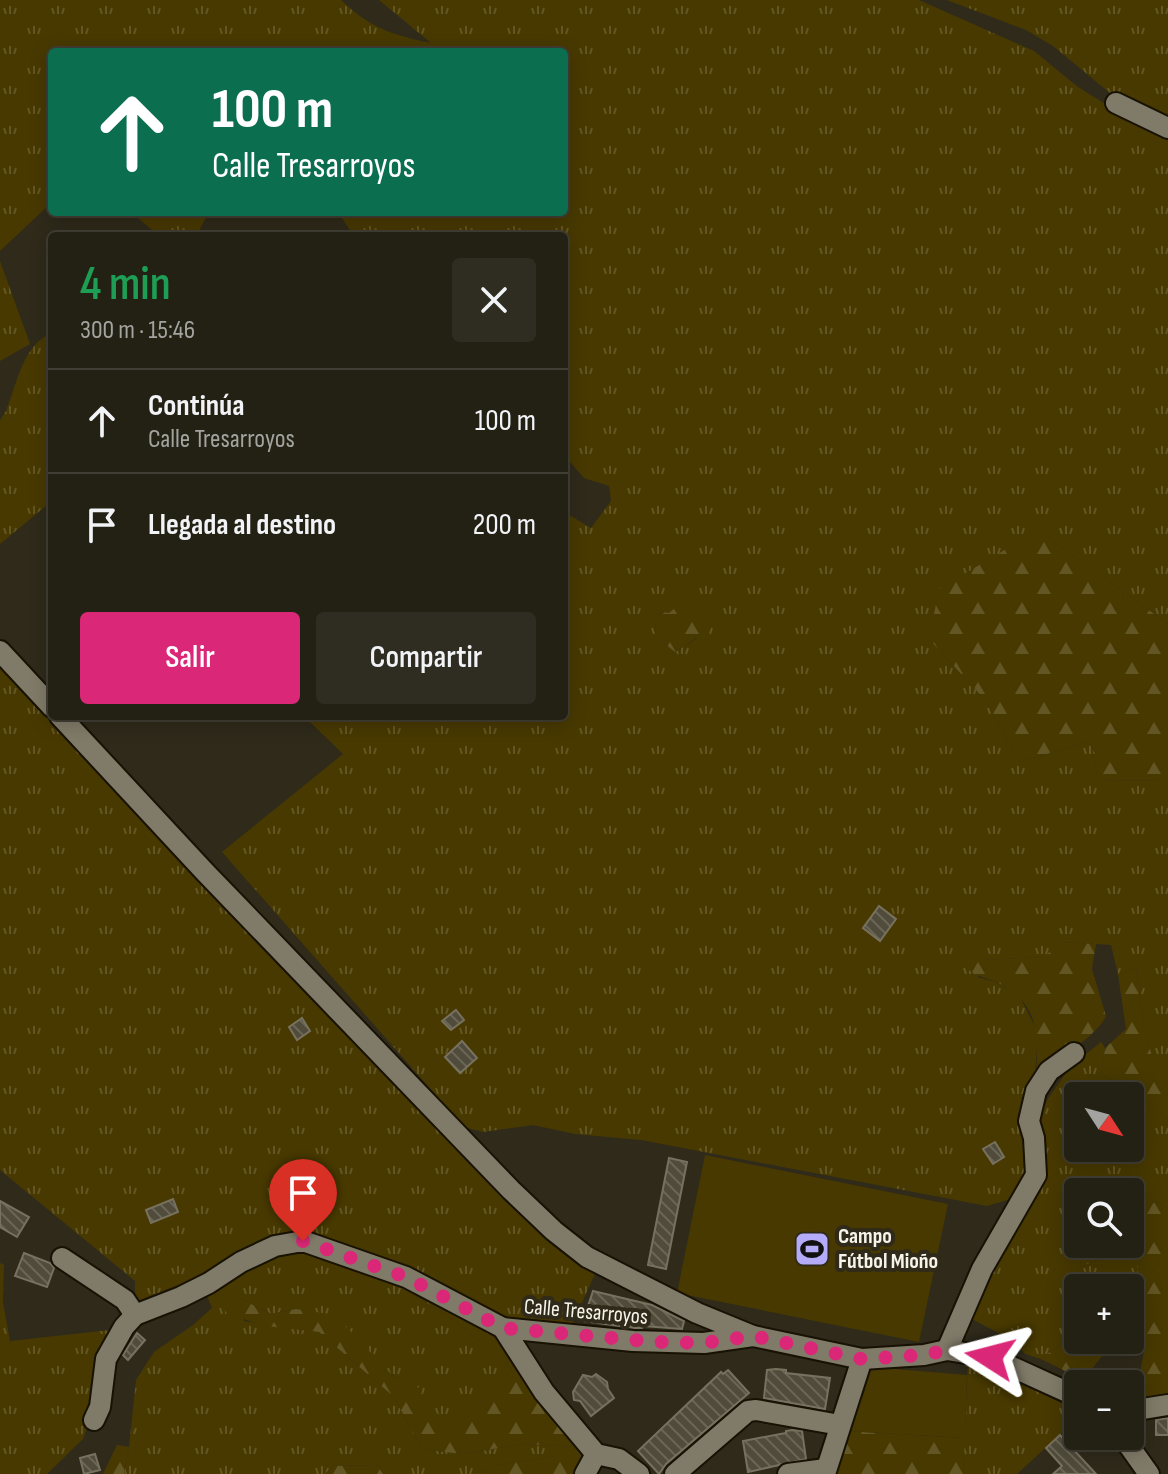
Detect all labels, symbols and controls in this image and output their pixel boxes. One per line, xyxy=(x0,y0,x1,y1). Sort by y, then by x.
text: 100 m xyxy=(212,77,333,144)
icon: ahead xyxy=(80,80,184,184)
text: Calle Tresarroyos xyxy=(212,145,415,188)
text: 4 min xyxy=(80,256,171,313)
button: close xyxy=(452,258,536,342)
text: 300 m · 15:46 xyxy=(80,315,195,346)
text: Continúa xyxy=(148,388,244,424)
icon: ahead xyxy=(80,399,124,443)
text: 100 m xyxy=(475,403,536,439)
text: Calle Tresarroyos xyxy=(148,424,295,455)
icon: arrive xyxy=(80,503,124,547)
text: Llegada al destino xyxy=(148,507,336,543)
text: 200 m xyxy=(473,507,536,543)
button: Salir xyxy=(80,612,300,704)
button: Compartir xyxy=(316,612,536,704)
north arrow xyxy=(1064,1082,1144,1162)
map controls xyxy=(1064,1082,1144,1450)
pin xyxy=(269,1159,337,1241)
icon: arrive xyxy=(281,1171,325,1215)
button: search xyxy=(1064,1178,1144,1258)
place label: Campo Fútbol Mioño xyxy=(838,1223,938,1275)
sports icon: Campo Fútbol Mioño xyxy=(793,1230,831,1268)
button: + xyxy=(1064,1274,1144,1354)
street label: Calle Tresarroyos xyxy=(523,1293,649,1331)
position arrow xyxy=(948,1315,1032,1399)
button: − xyxy=(1064,1370,1144,1450)

